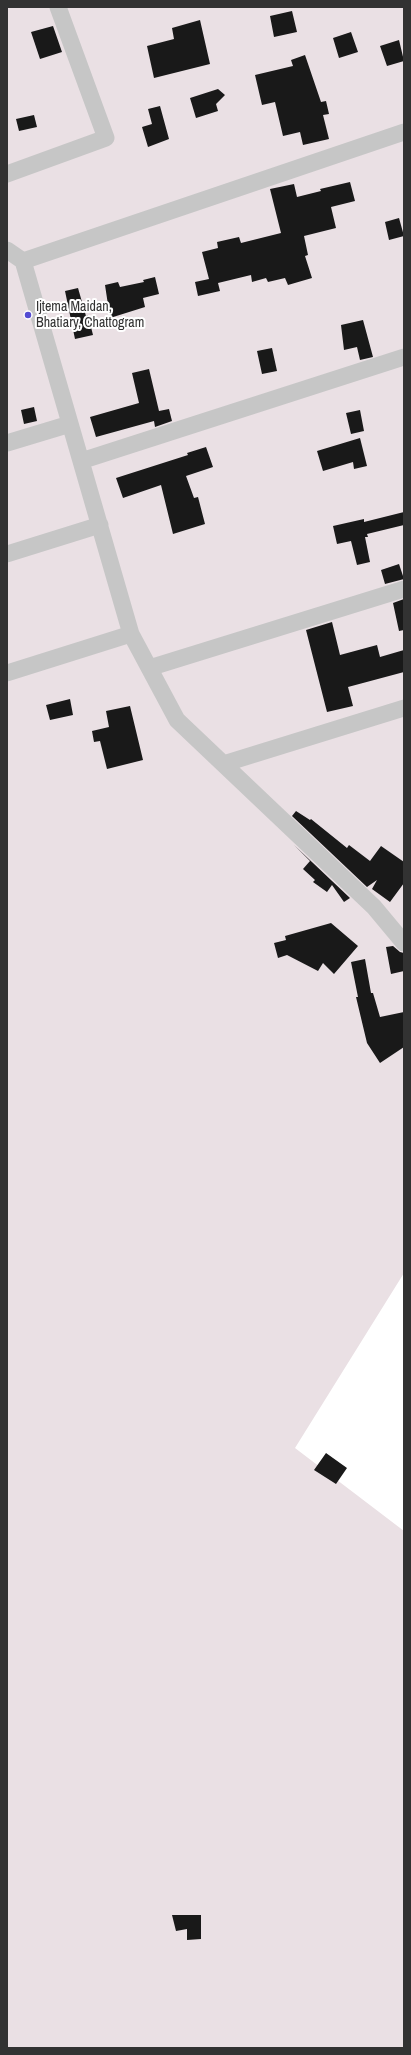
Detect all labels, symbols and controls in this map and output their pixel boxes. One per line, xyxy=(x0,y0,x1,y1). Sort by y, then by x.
place label: Ijtema Maidan, Bhatiary, Chattogram xyxy=(36,299,144,332)
marker: Ijtema Maidan, Bhatiary, Chattogram xyxy=(23,310,33,320)

